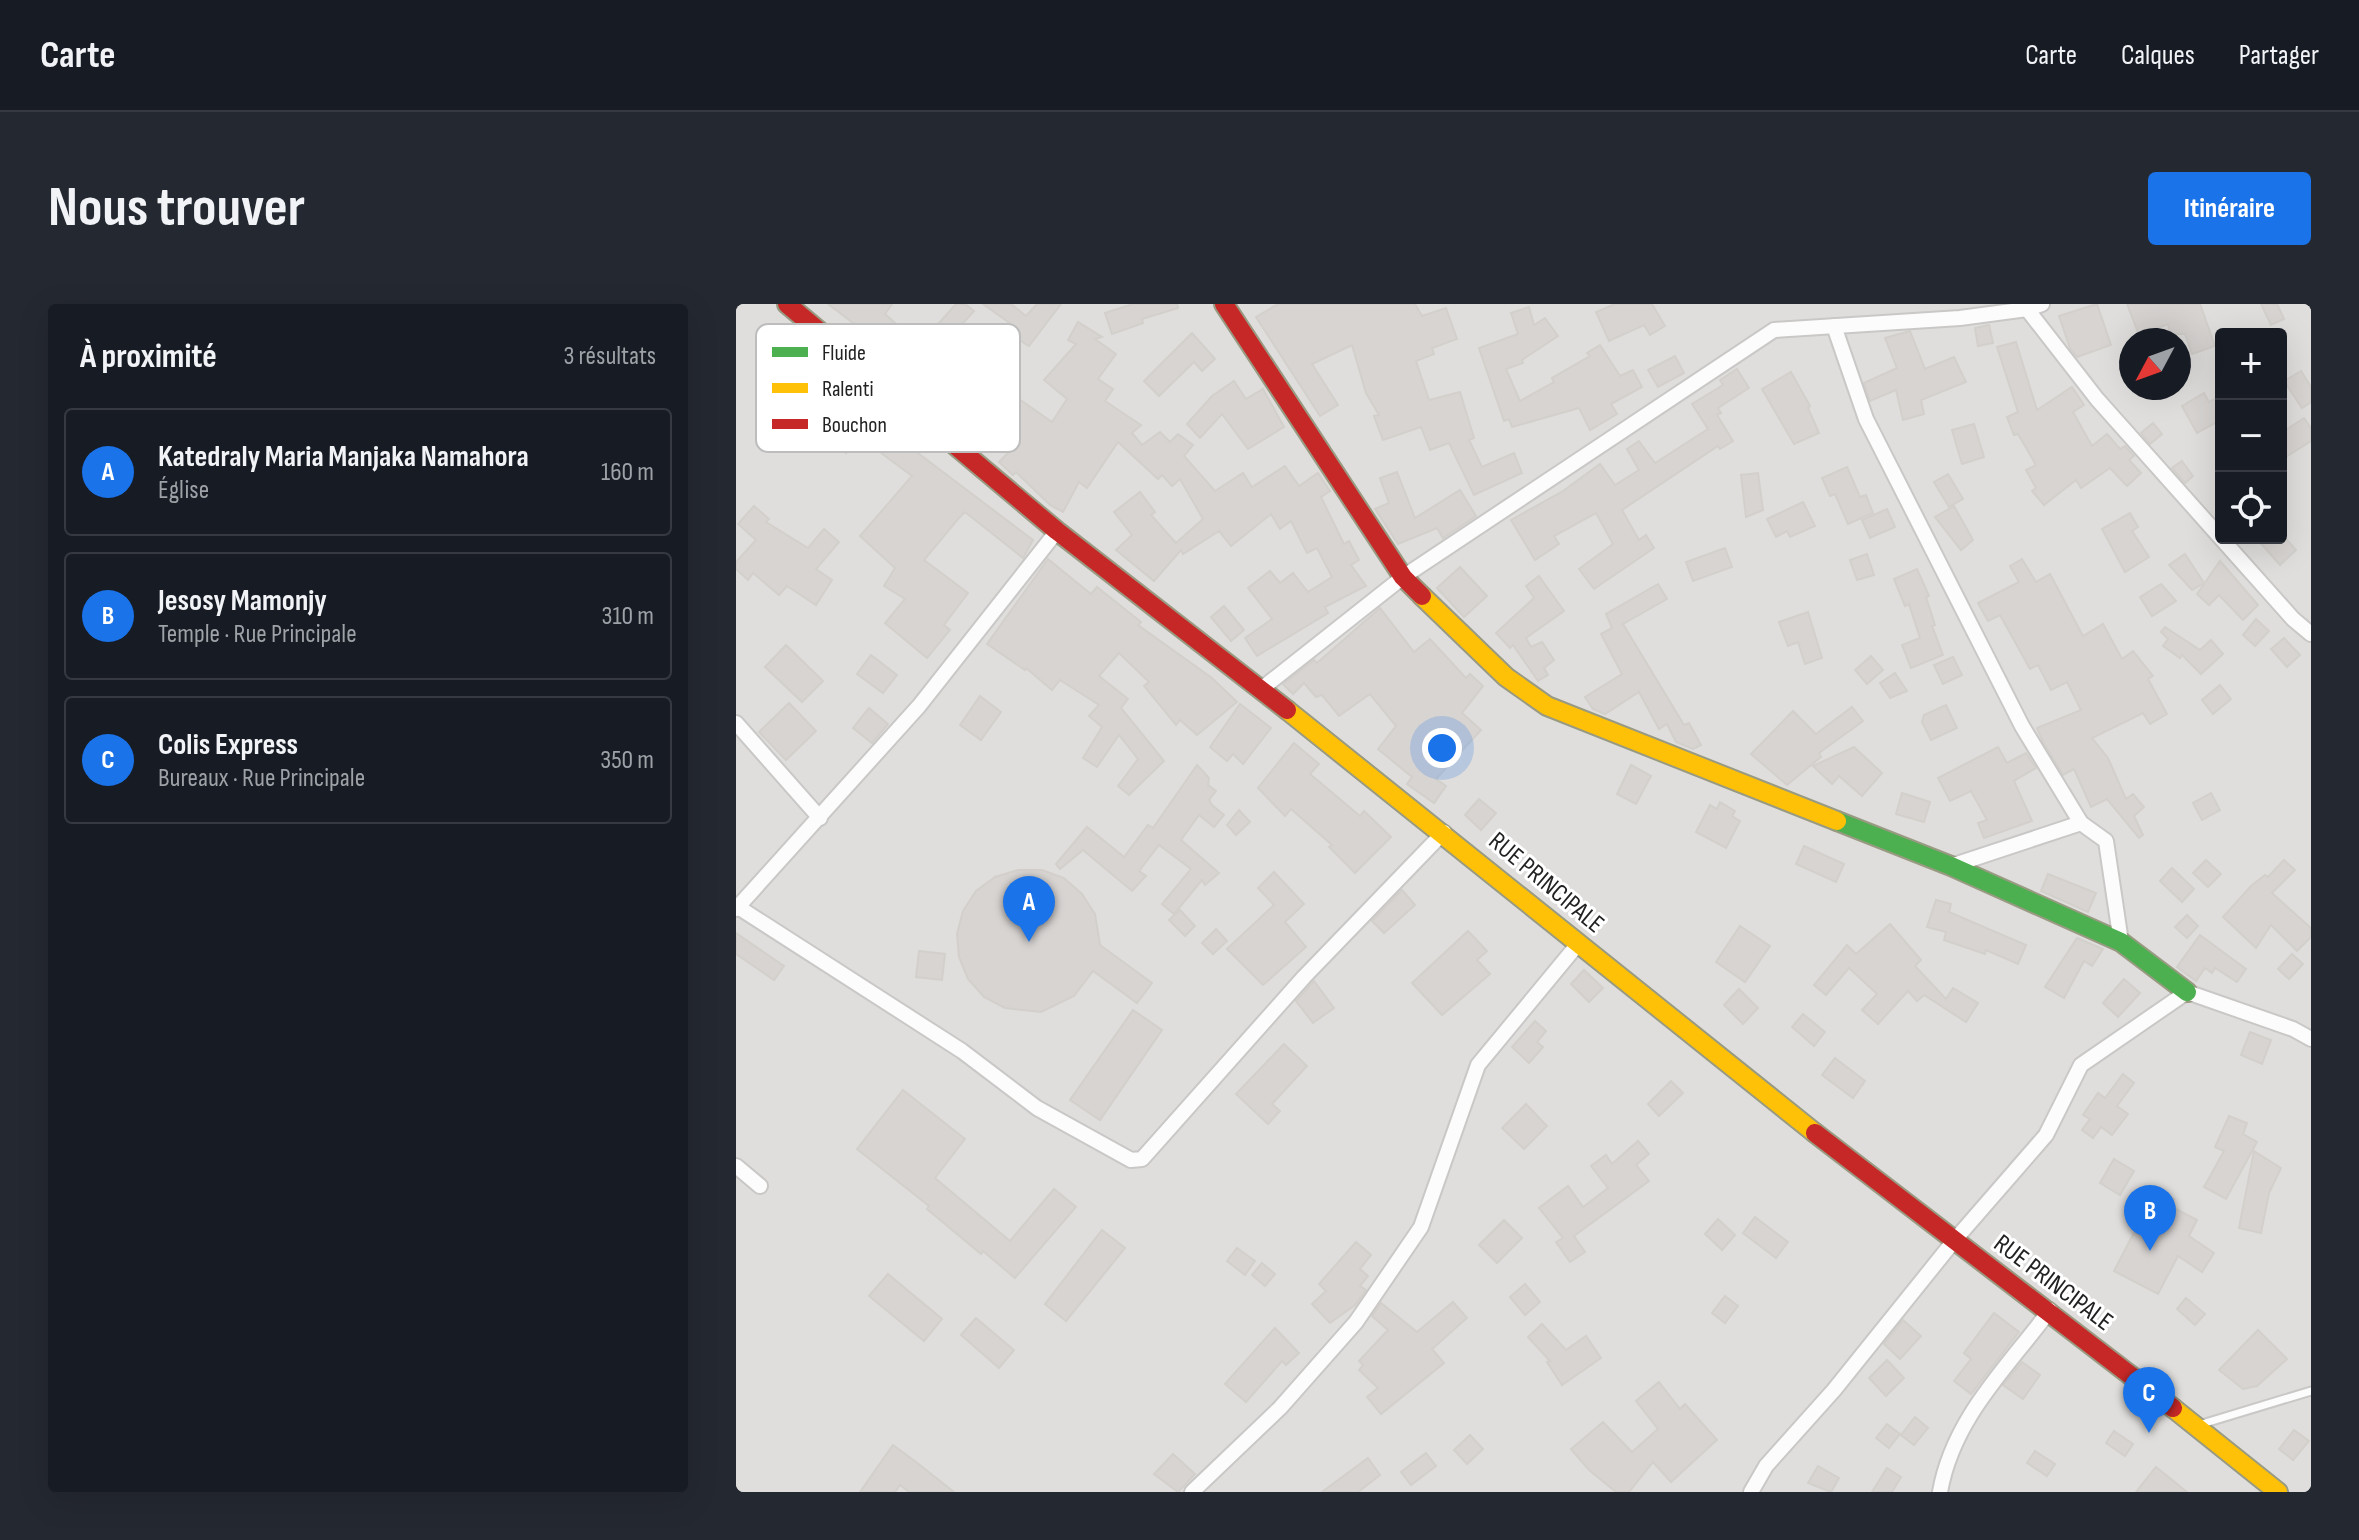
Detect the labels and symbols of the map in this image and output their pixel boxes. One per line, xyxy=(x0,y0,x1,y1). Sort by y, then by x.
legend xyxy=(756,324,1020,452)
north arrow xyxy=(2119,328,2191,400)
text: Fluide xyxy=(822,340,866,367)
text: Ralenti xyxy=(822,376,874,403)
text: Bouchon xyxy=(822,412,887,439)
your location xyxy=(1422,728,1462,768)
street label: RUE PRINCIPALE xyxy=(1482,826,1610,940)
pin: A xyxy=(1003,876,1055,942)
pin: B xyxy=(2124,1185,2176,1251)
street label: RUE PRINCIPALE xyxy=(1987,1228,2119,1338)
pin: C xyxy=(2123,1367,2175,1433)

